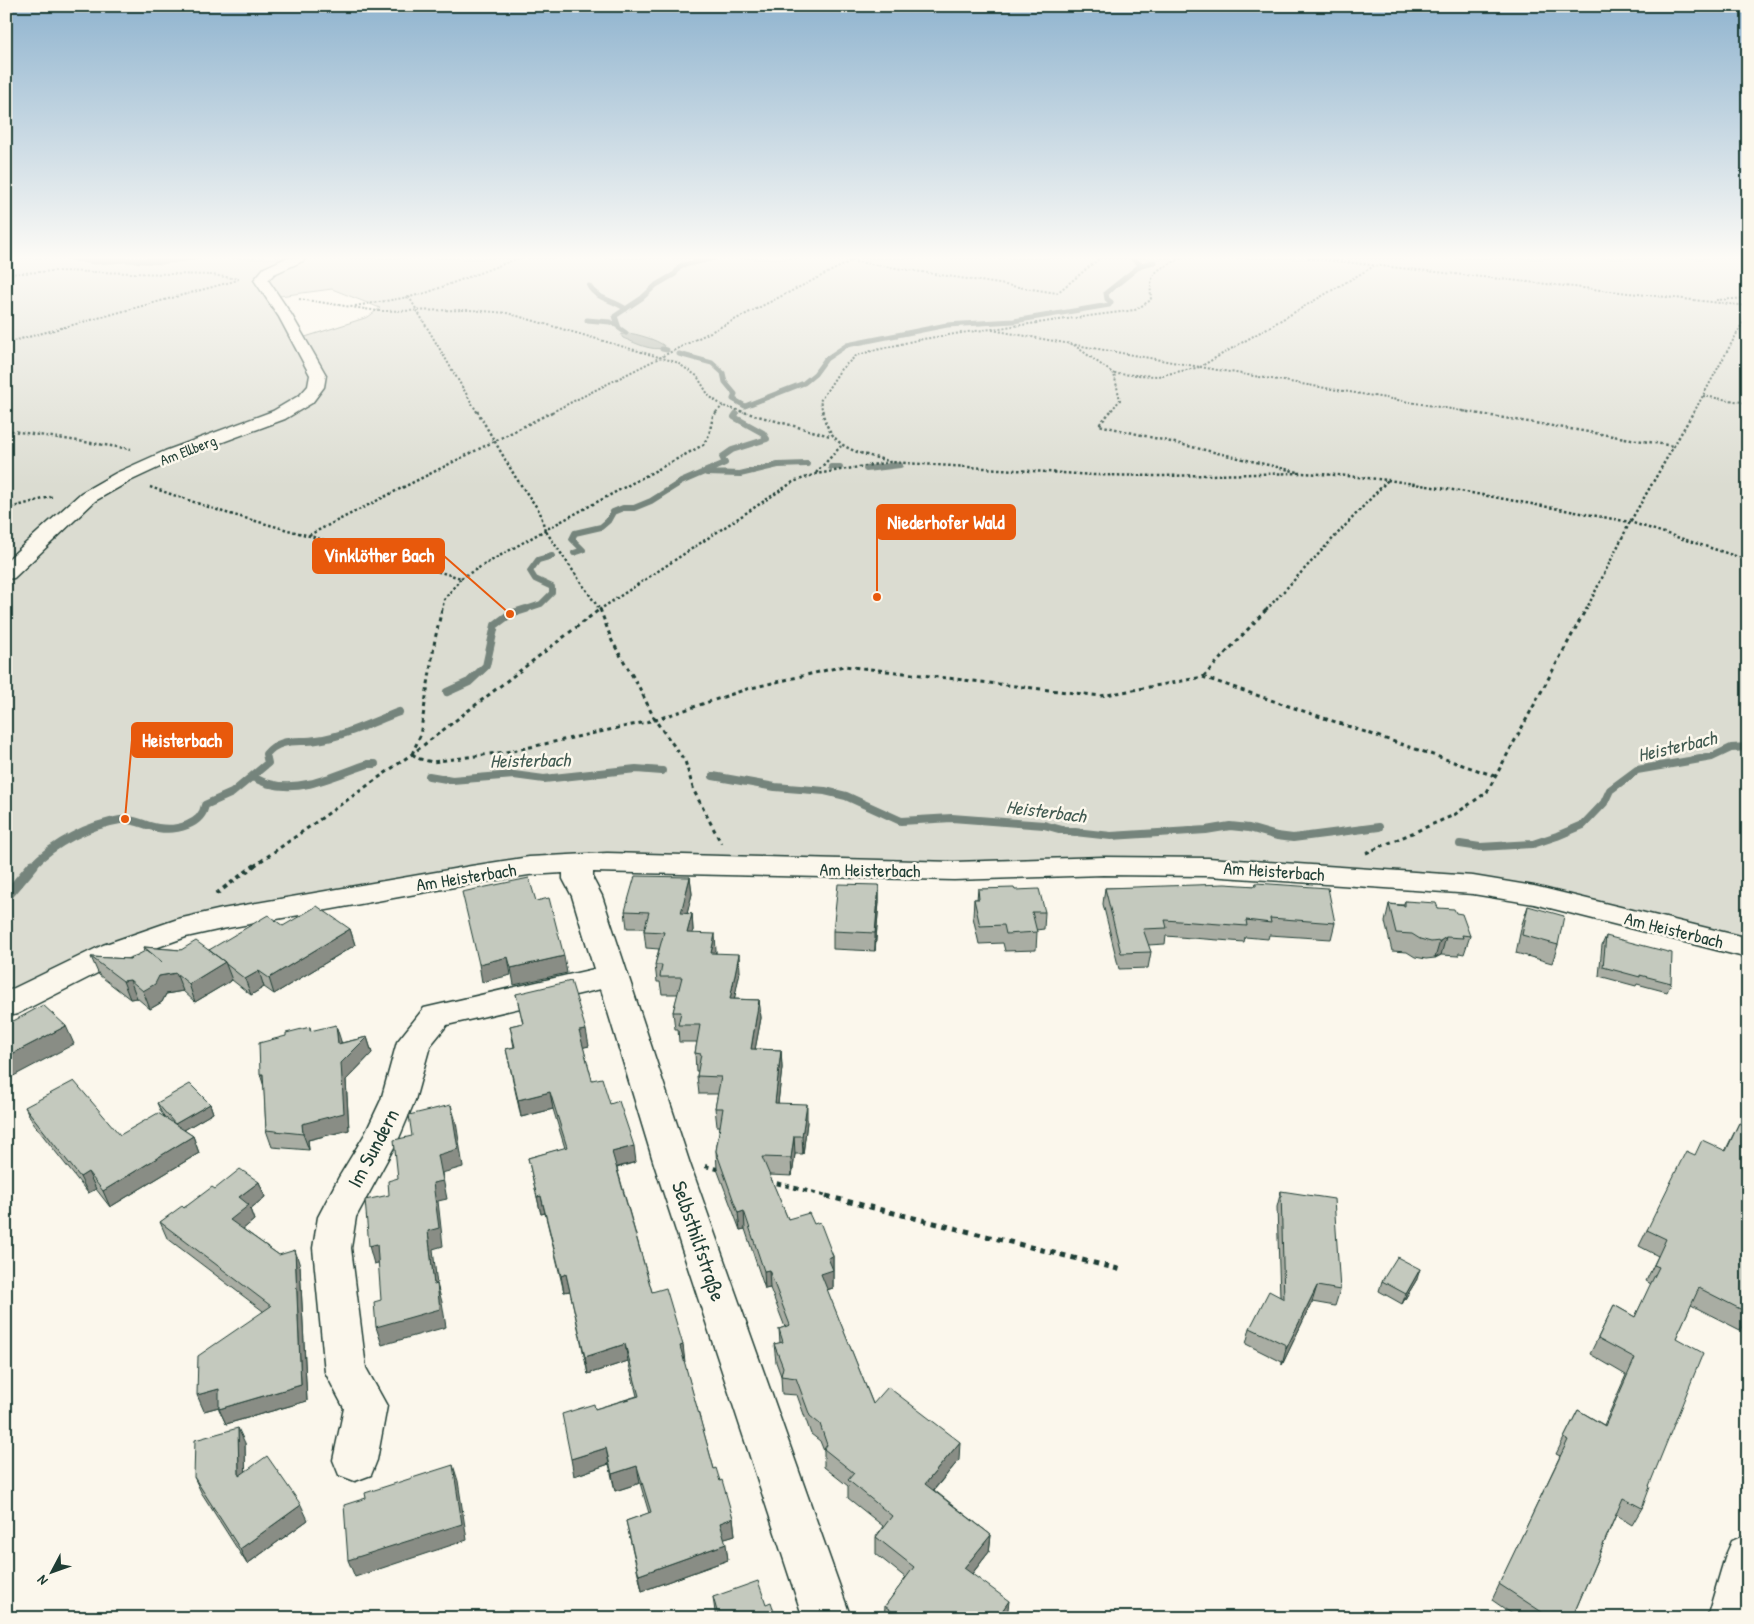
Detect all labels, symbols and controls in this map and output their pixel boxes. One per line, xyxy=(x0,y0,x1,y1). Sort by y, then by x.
street label: Am Ellberg xyxy=(157,430,219,470)
callout: Niederhofer Wald xyxy=(877,505,1015,539)
text: Niederhofer Wald xyxy=(887,509,1005,535)
callout: Vinklöther Bach xyxy=(313,539,444,573)
text: Vinklöther Bach xyxy=(324,542,434,568)
callout: Heisterbach xyxy=(132,723,232,757)
water label: Heisterbach xyxy=(1635,724,1721,768)
text: Heisterbach xyxy=(142,727,222,753)
water label: Heisterbach xyxy=(490,746,572,774)
water label: Heisterbach xyxy=(1005,793,1089,829)
street label: Am Heisterbach xyxy=(1223,855,1326,887)
street label: Am Heisterbach xyxy=(414,857,518,897)
street label: Am Heisterbach xyxy=(819,857,921,883)
street label: Am Heisterbach xyxy=(1622,906,1726,954)
street label: Im Sundern xyxy=(340,1103,406,1193)
street label: Selbsthilfstraße xyxy=(665,1177,733,1305)
north arrow xyxy=(28,1546,78,1596)
text: N xyxy=(32,1571,51,1590)

